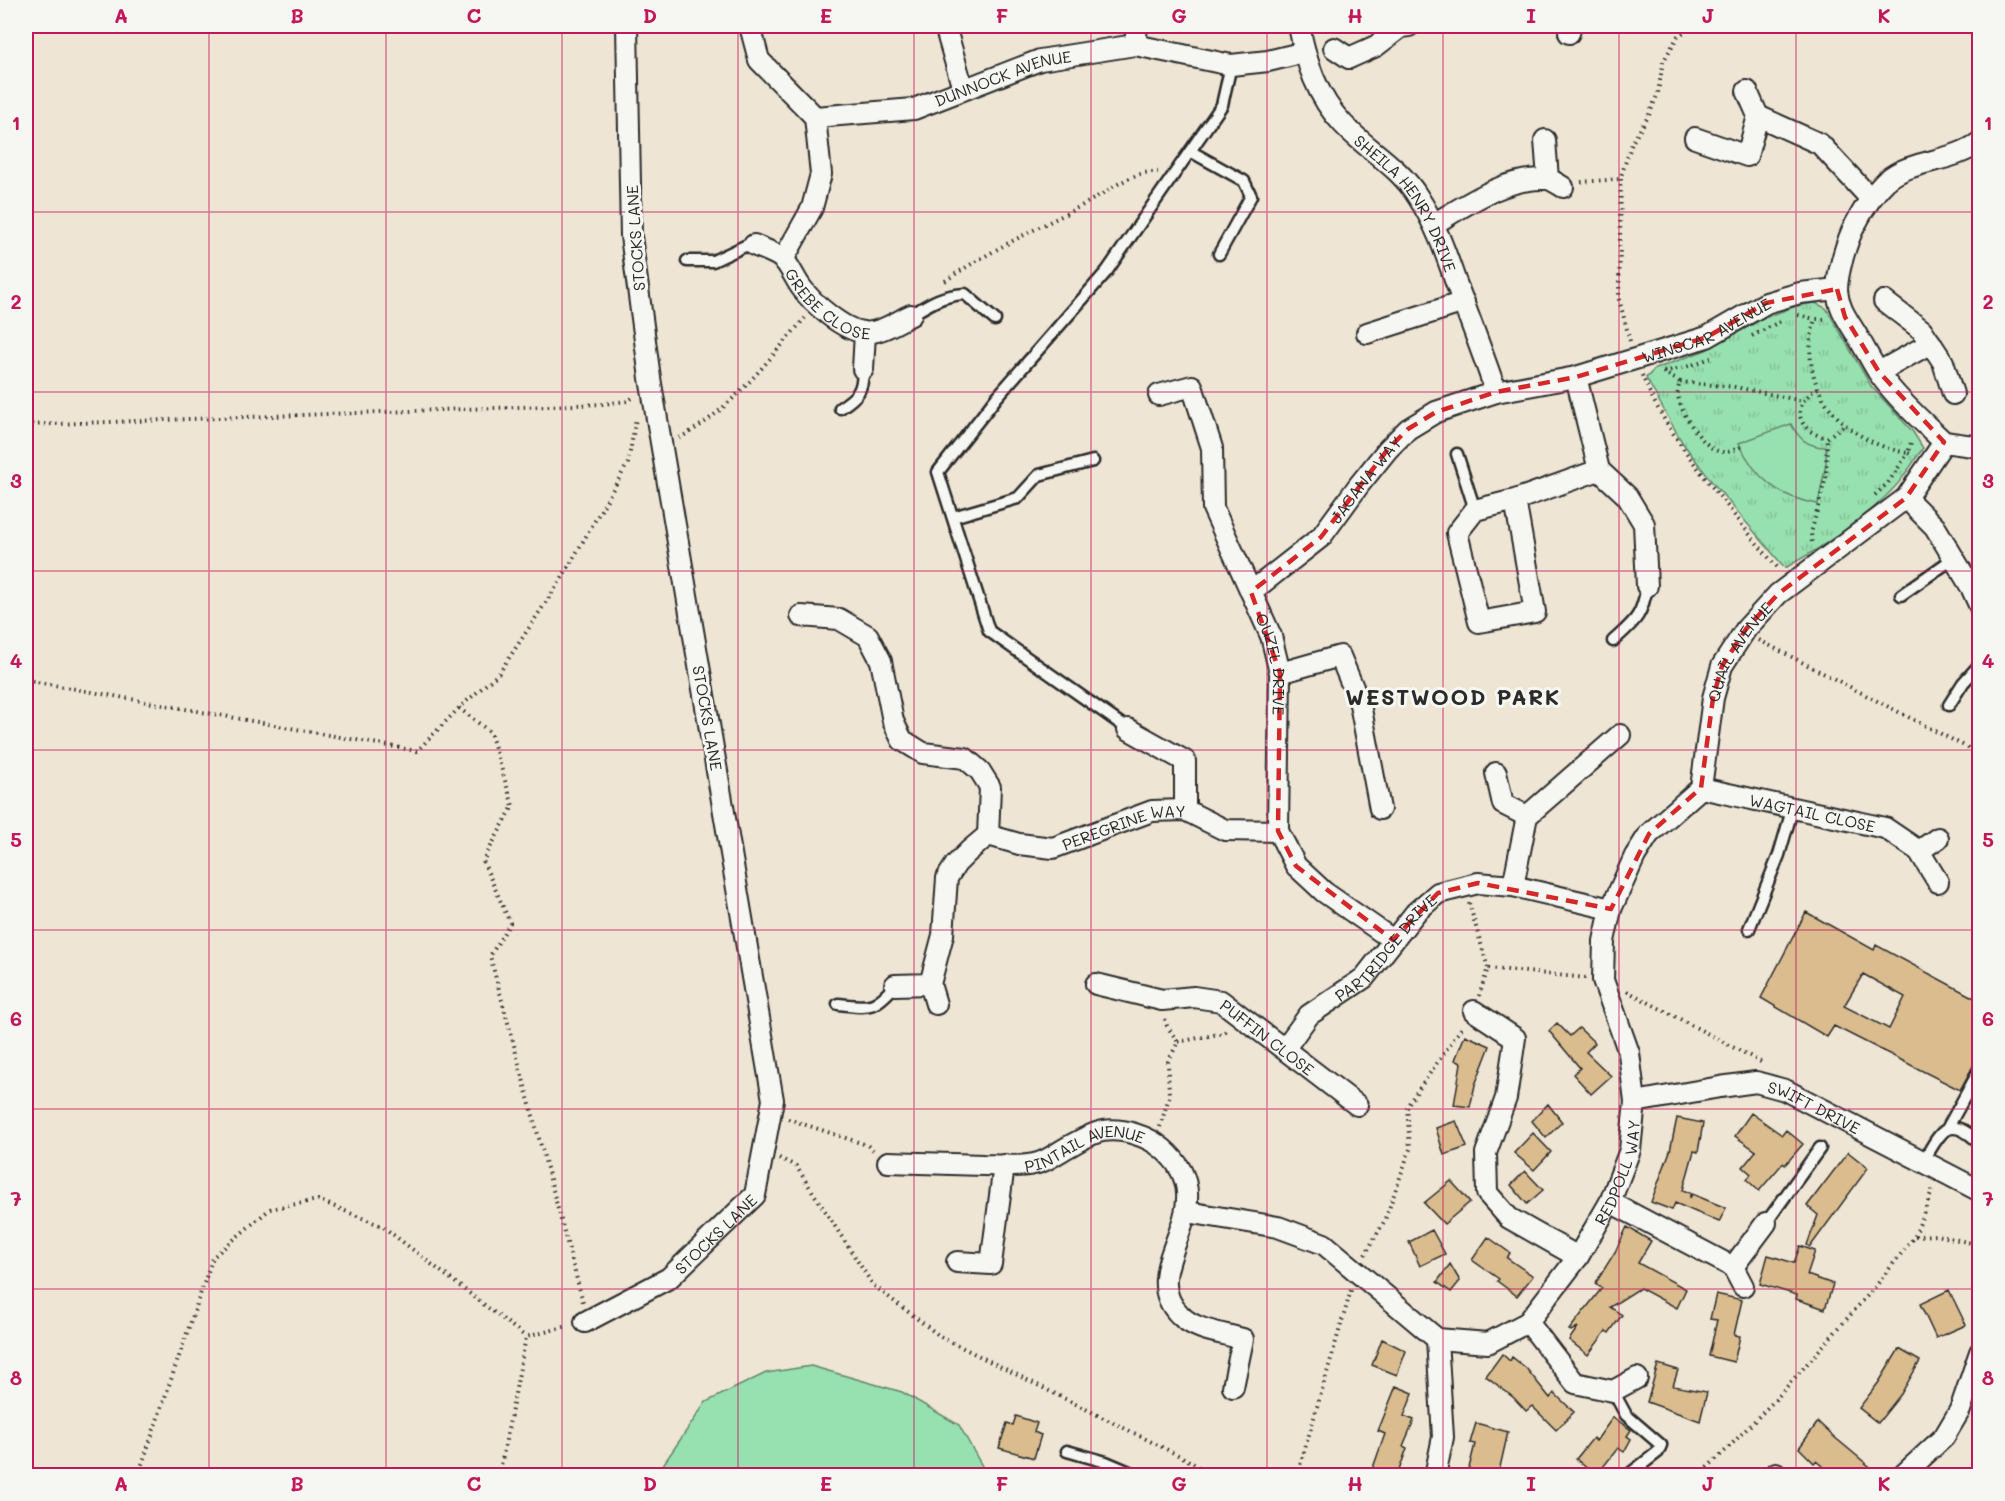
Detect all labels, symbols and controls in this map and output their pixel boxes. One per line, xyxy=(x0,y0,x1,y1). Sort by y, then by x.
text: A xyxy=(114,2,128,28)
text: B xyxy=(290,2,304,28)
text: C xyxy=(467,2,482,28)
text: D xyxy=(643,2,657,28)
text: E xyxy=(820,2,832,28)
text: F xyxy=(996,2,1009,28)
text: G xyxy=(1171,2,1187,28)
text: H xyxy=(1347,2,1363,28)
text: I xyxy=(1526,2,1536,28)
text: J xyxy=(1701,2,1715,28)
text: K xyxy=(1877,2,1891,28)
street label: DUNNOCK AVENUE xyxy=(931,45,1073,111)
text: 1 xyxy=(12,109,20,135)
text: 1 xyxy=(1984,109,1992,135)
street label: SHEILA HENRY DRIVE xyxy=(1350,130,1462,275)
street label: STOCKS LANE xyxy=(621,184,649,292)
street label: GREBE CLOSE xyxy=(781,264,871,343)
text: 2 xyxy=(10,288,22,314)
text: 2 xyxy=(1982,288,1994,314)
street label: WINSCAR AVENUE xyxy=(1639,292,1774,367)
street label: JACANA WAY xyxy=(1325,431,1406,527)
text: 3 xyxy=(10,467,22,493)
text: 3 xyxy=(1982,467,1994,493)
street label: QUAIL AVENUE xyxy=(1702,597,1777,704)
street label: OUZEL DRIVE xyxy=(1251,610,1291,715)
text: 4 xyxy=(10,647,23,673)
text: 4 xyxy=(1982,647,1995,673)
street label: STOCKS LANE xyxy=(688,664,728,772)
district label: WESTWOOD PARK xyxy=(1345,682,1561,711)
street label: WAGTAIL CLOSE xyxy=(1747,788,1877,836)
street label: PEREGRINE WAY xyxy=(1059,799,1186,854)
text: 5 xyxy=(10,826,22,852)
text: 5 xyxy=(1982,826,1994,852)
street label: PARTRIDGE DRIVE xyxy=(1330,889,1441,1005)
street label: PUFFIN CLOSE xyxy=(1216,994,1319,1079)
text: 6 xyxy=(10,1005,22,1031)
text: 6 xyxy=(1982,1005,1994,1031)
street label: SWIFT DRIVE xyxy=(1766,1075,1864,1138)
street label: REDPOLL WAY xyxy=(1589,1119,1644,1228)
street label: PINTAIL AVENUE xyxy=(1023,1120,1148,1176)
text: 7 xyxy=(10,1185,22,1211)
text: 7 xyxy=(1982,1185,1994,1211)
street label: STOCKS LANE xyxy=(670,1189,761,1278)
text: 8 xyxy=(10,1364,22,1390)
text: 8 xyxy=(1982,1364,1994,1390)
text: A xyxy=(114,1470,128,1496)
text: B xyxy=(290,1470,304,1496)
text: C xyxy=(467,1470,482,1496)
text: D xyxy=(643,1470,657,1496)
text: E xyxy=(820,1470,832,1496)
text: F xyxy=(996,1470,1009,1496)
text: G xyxy=(1171,1470,1187,1496)
text: H xyxy=(1347,1470,1363,1496)
text: I xyxy=(1526,1470,1536,1496)
text: J xyxy=(1701,1470,1715,1496)
text: K xyxy=(1877,1470,1891,1496)

